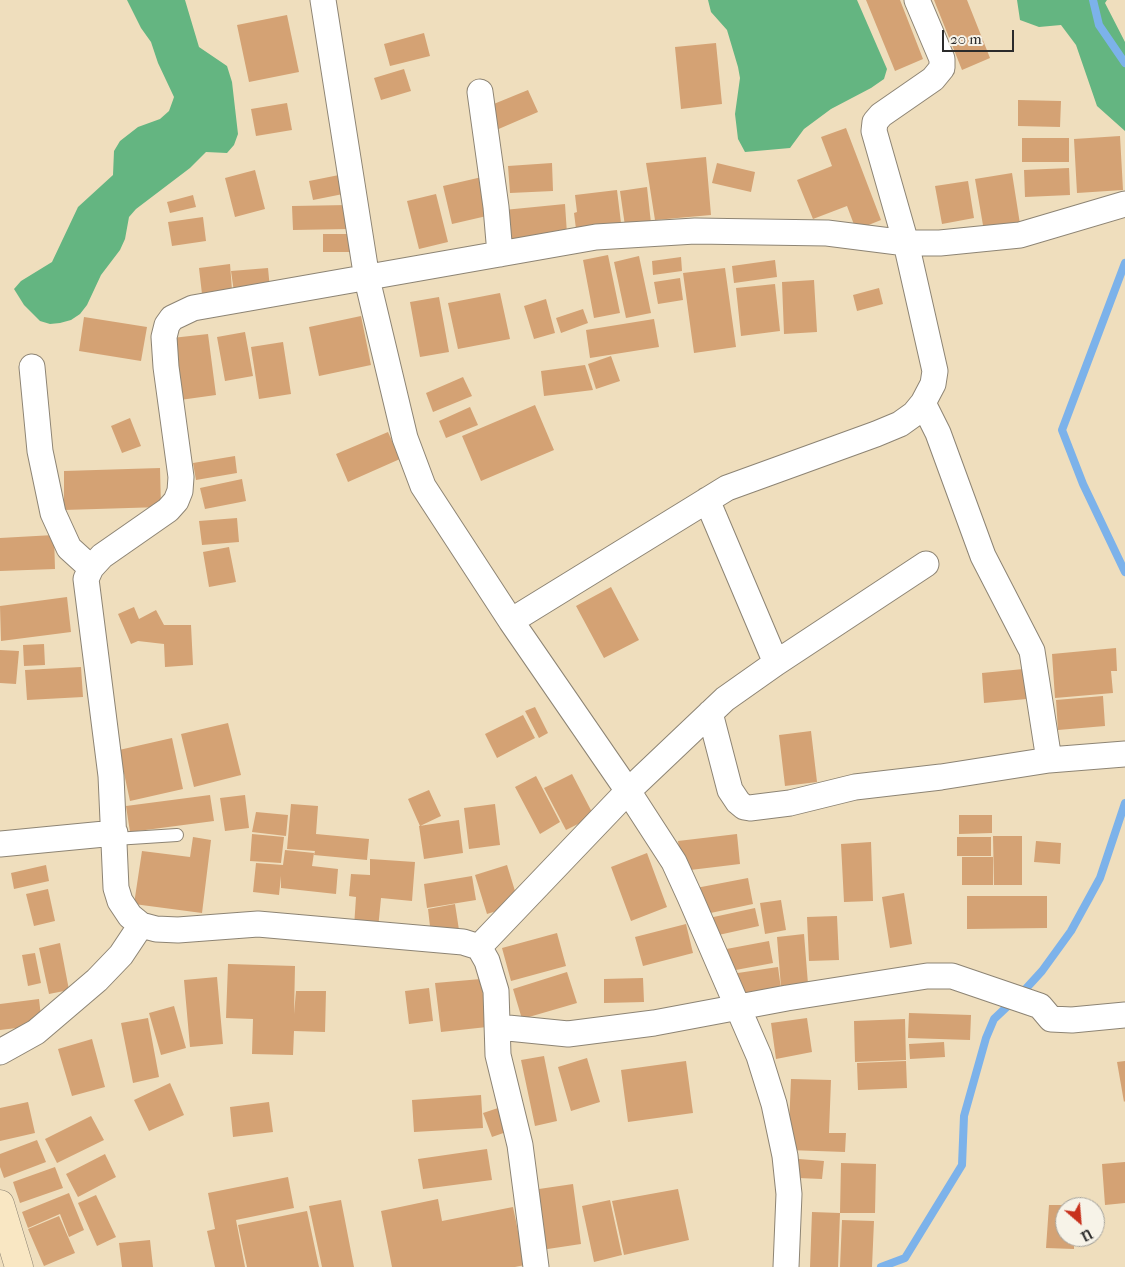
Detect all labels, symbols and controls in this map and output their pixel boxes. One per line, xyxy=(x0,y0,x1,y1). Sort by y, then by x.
scale bar xyxy=(945,20,1018,52)
text: 20 m xyxy=(950,30,982,48)
north arrow xyxy=(1055,1197,1105,1247)
text: U xyxy=(1078,1225,1095,1245)

